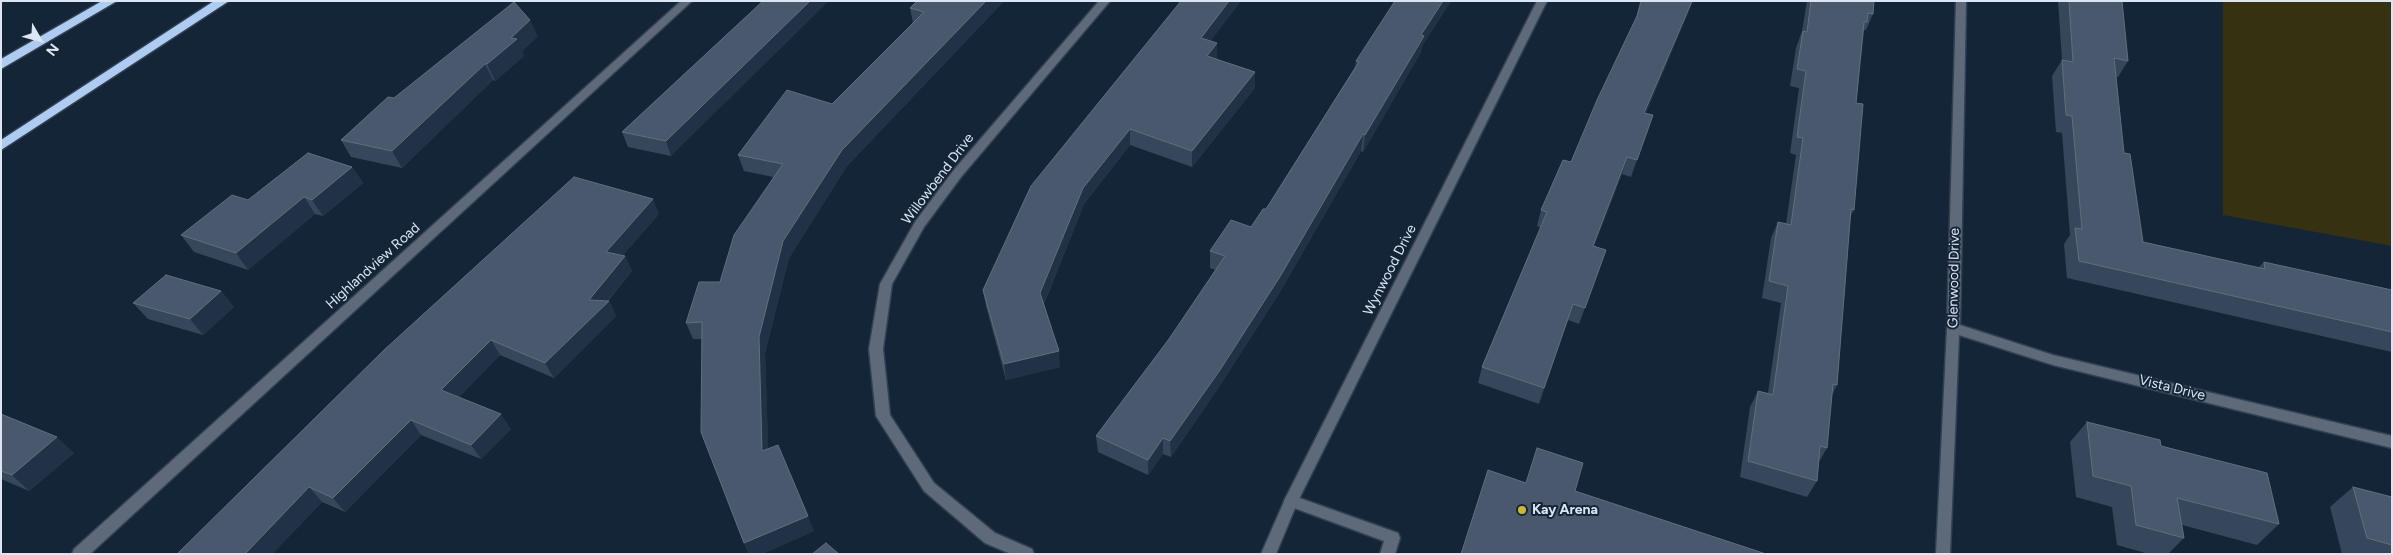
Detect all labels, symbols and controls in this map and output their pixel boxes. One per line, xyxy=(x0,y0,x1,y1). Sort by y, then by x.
north arrow xyxy=(15,15,65,65)
text: N xyxy=(42,40,62,59)
street label: Willowbend Drive xyxy=(898,130,978,228)
street label: Highlandview Road xyxy=(323,219,423,313)
street label: Wynwood Drive xyxy=(1360,222,1420,318)
street label: Glenwood Drive xyxy=(1945,228,1963,328)
street label: Vista Drive xyxy=(2137,372,2207,404)
place label: Kay Arena xyxy=(1532,502,1598,518)
marker: Kay Arena xyxy=(1516,504,1528,516)

